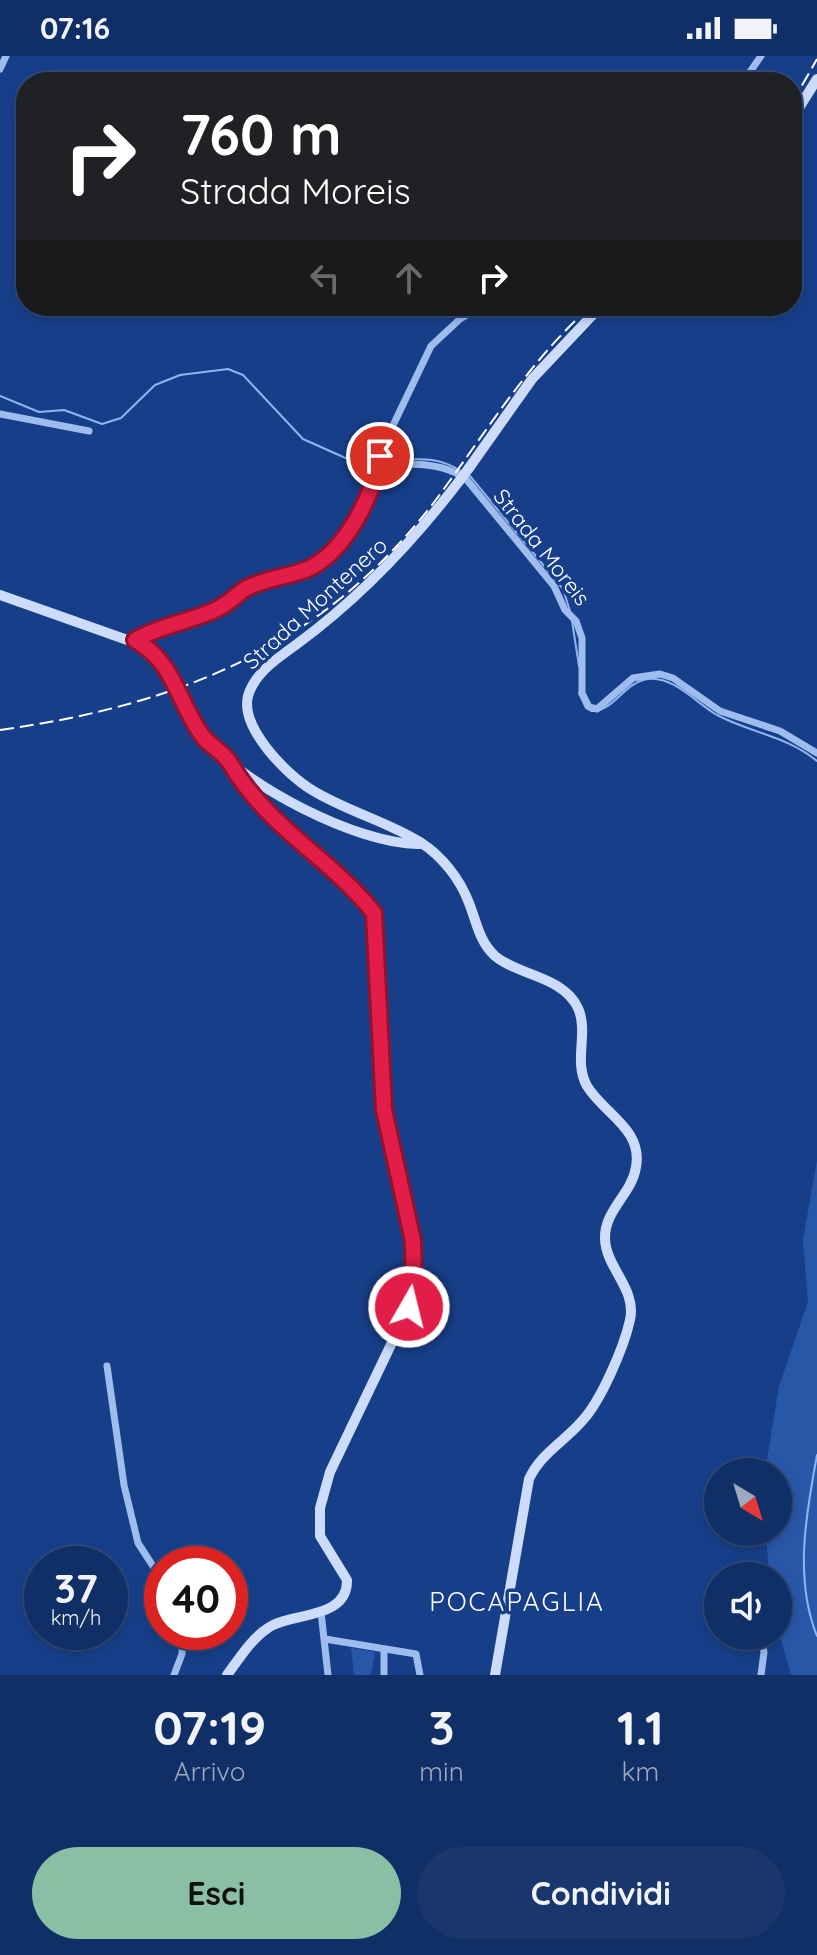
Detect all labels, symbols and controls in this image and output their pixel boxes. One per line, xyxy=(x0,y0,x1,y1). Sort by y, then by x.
text: 07:16 xyxy=(40,9,110,47)
text: 760 m xyxy=(180,99,342,169)
icon: right xyxy=(48,104,152,208)
text: Strada Moreis xyxy=(180,168,411,213)
icon: left xyxy=(303,256,347,300)
icon: ahead xyxy=(387,256,431,300)
icon: right xyxy=(471,256,515,300)
pin xyxy=(346,422,414,490)
icon: arrive xyxy=(358,434,402,478)
street label: Strada Moreis xyxy=(488,483,596,611)
street label: Strada Montenero xyxy=(237,531,393,675)
position arrow xyxy=(367,1265,451,1349)
north arrow xyxy=(704,1458,792,1546)
map controls xyxy=(704,1458,792,1650)
speed limit sign: 40 xyxy=(144,1546,248,1650)
button: sound xyxy=(704,1562,792,1650)
text: 37 xyxy=(54,1563,98,1613)
district label: POCAPAGLIA xyxy=(429,1585,605,1618)
text: km/h xyxy=(51,1605,101,1630)
text: 07:19 xyxy=(153,1697,266,1757)
text: 3 xyxy=(429,1697,454,1757)
text: 1.1 xyxy=(617,1697,664,1757)
text: Arrivo xyxy=(174,1755,246,1788)
text: min xyxy=(419,1755,464,1788)
text: km xyxy=(622,1755,659,1788)
button: Esci xyxy=(32,1847,401,1939)
button: Condividi xyxy=(417,1847,785,1939)

